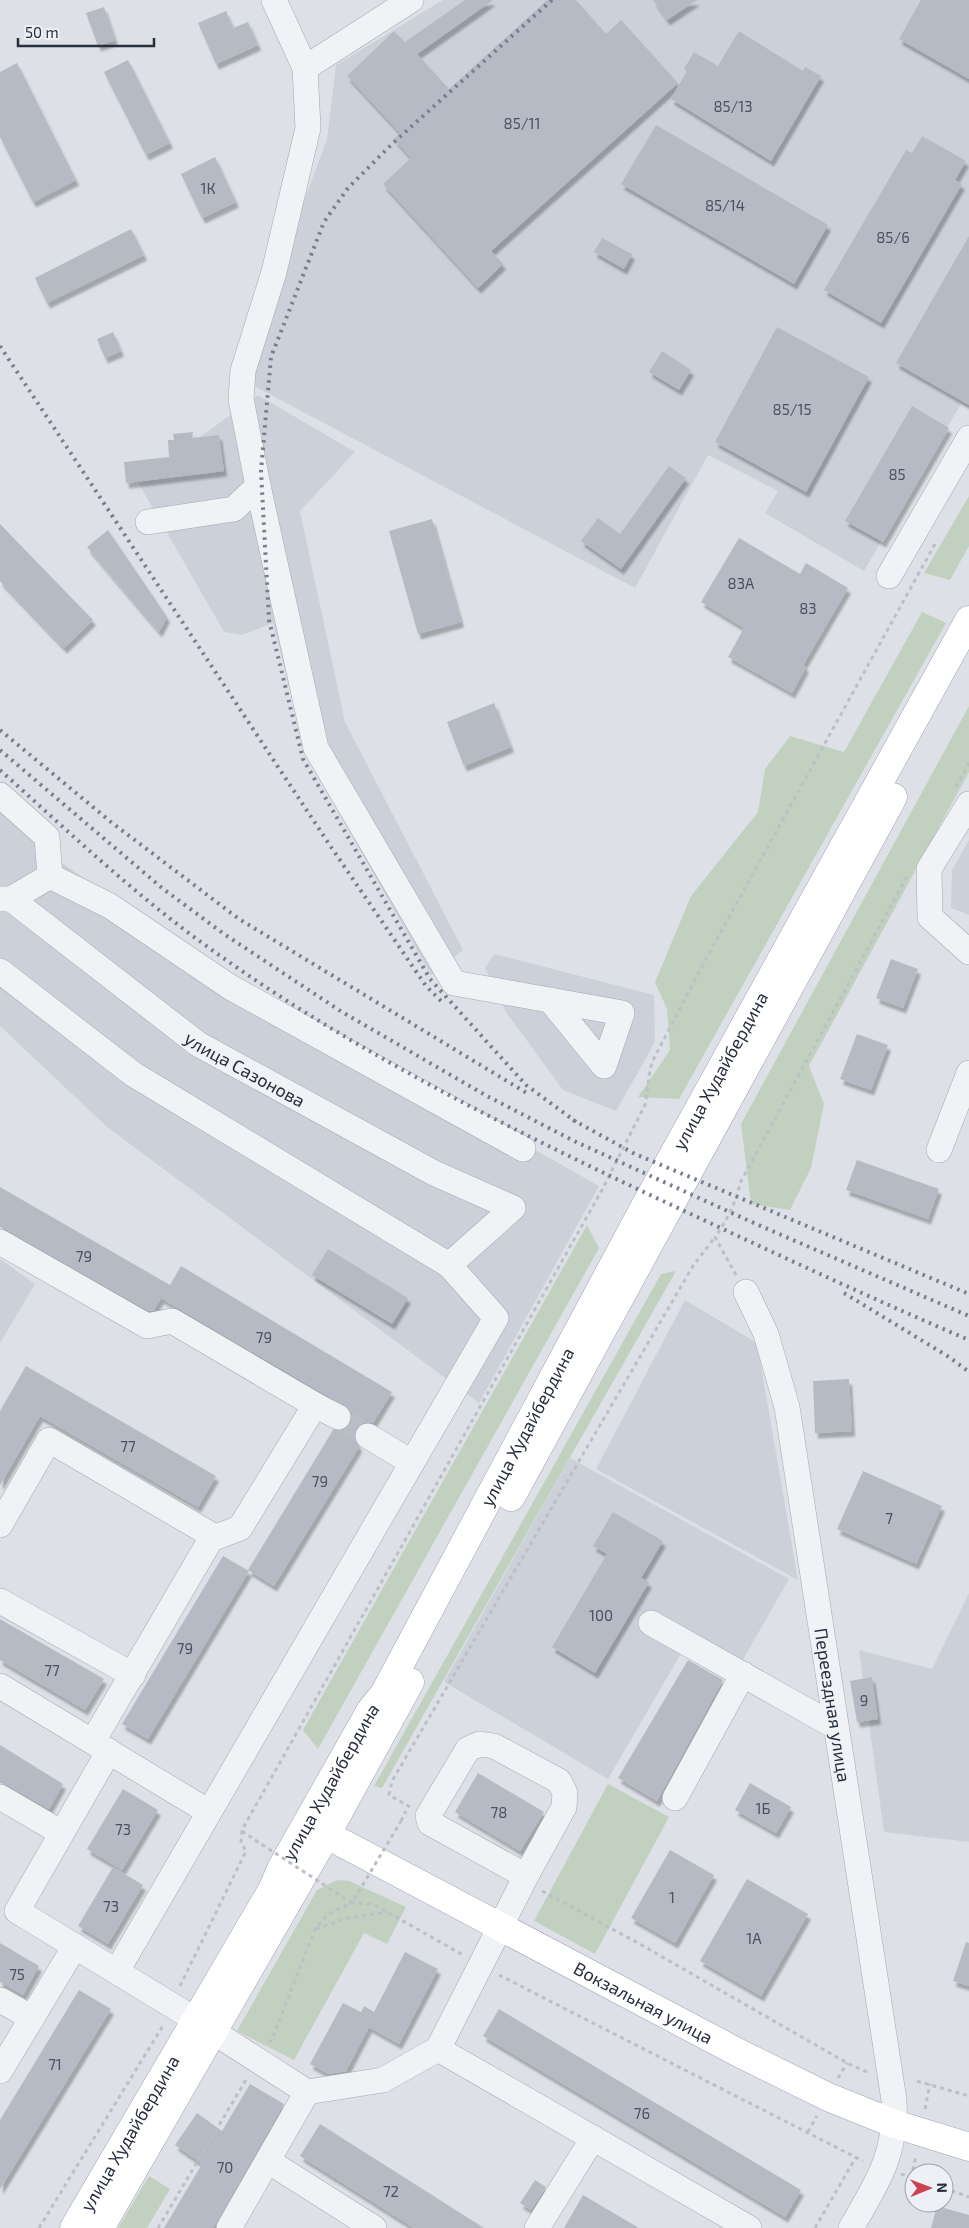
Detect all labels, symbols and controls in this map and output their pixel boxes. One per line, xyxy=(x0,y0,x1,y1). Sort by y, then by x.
scale bar xyxy=(18,15,154,47)
text: 50 m xyxy=(25,23,59,41)
house number: 85/13 xyxy=(713,97,753,115)
house number: 85/11 xyxy=(504,114,540,132)
house number: 1К xyxy=(201,179,215,197)
house number: 85/14 xyxy=(705,196,745,214)
house number: 85/6 xyxy=(876,228,910,246)
house number: 85/15 xyxy=(773,400,811,418)
house number: 85 xyxy=(888,465,906,483)
house number: 83А xyxy=(728,574,755,592)
house number: 83 xyxy=(799,599,817,617)
street label: улица Худайбердина xyxy=(667,988,772,1153)
street label: улица Сазонова xyxy=(180,1027,309,1111)
house number: 79 xyxy=(76,1247,92,1265)
house number: 79 xyxy=(256,1328,272,1346)
street label: улица Худайбердина xyxy=(476,1343,578,1510)
house number: 77 xyxy=(120,1437,136,1455)
house number: 79 xyxy=(312,1472,328,1490)
house number: 7 xyxy=(885,1509,893,1527)
house number: 100 xyxy=(589,1606,613,1624)
street label: Переездная улица xyxy=(810,1626,856,1784)
house number: 79 xyxy=(177,1639,193,1657)
house number: 77 xyxy=(44,1661,60,1679)
house number: 9 xyxy=(860,1691,868,1709)
street label: улица Худайбердина xyxy=(277,1698,383,1864)
house number: 1Б xyxy=(756,1799,770,1817)
house number: 78 xyxy=(491,1803,507,1821)
house number: 73 xyxy=(115,1820,131,1838)
house number: 1 xyxy=(669,1888,675,1906)
house number: 73 xyxy=(103,1897,119,1915)
house number: 1А xyxy=(746,1929,762,1947)
street label: Вокзальная улица xyxy=(570,1957,717,2048)
house number: 75 xyxy=(9,1965,25,1983)
street label: улица Худайбердина xyxy=(75,2051,184,2215)
house number: 71 xyxy=(48,2055,62,2073)
house number: 76 xyxy=(634,2104,650,2122)
house number: 70 xyxy=(217,2158,233,2176)
north arrow xyxy=(904,2163,954,2213)
house number: 72 xyxy=(383,2182,399,2200)
text: N xyxy=(934,2183,951,2193)

